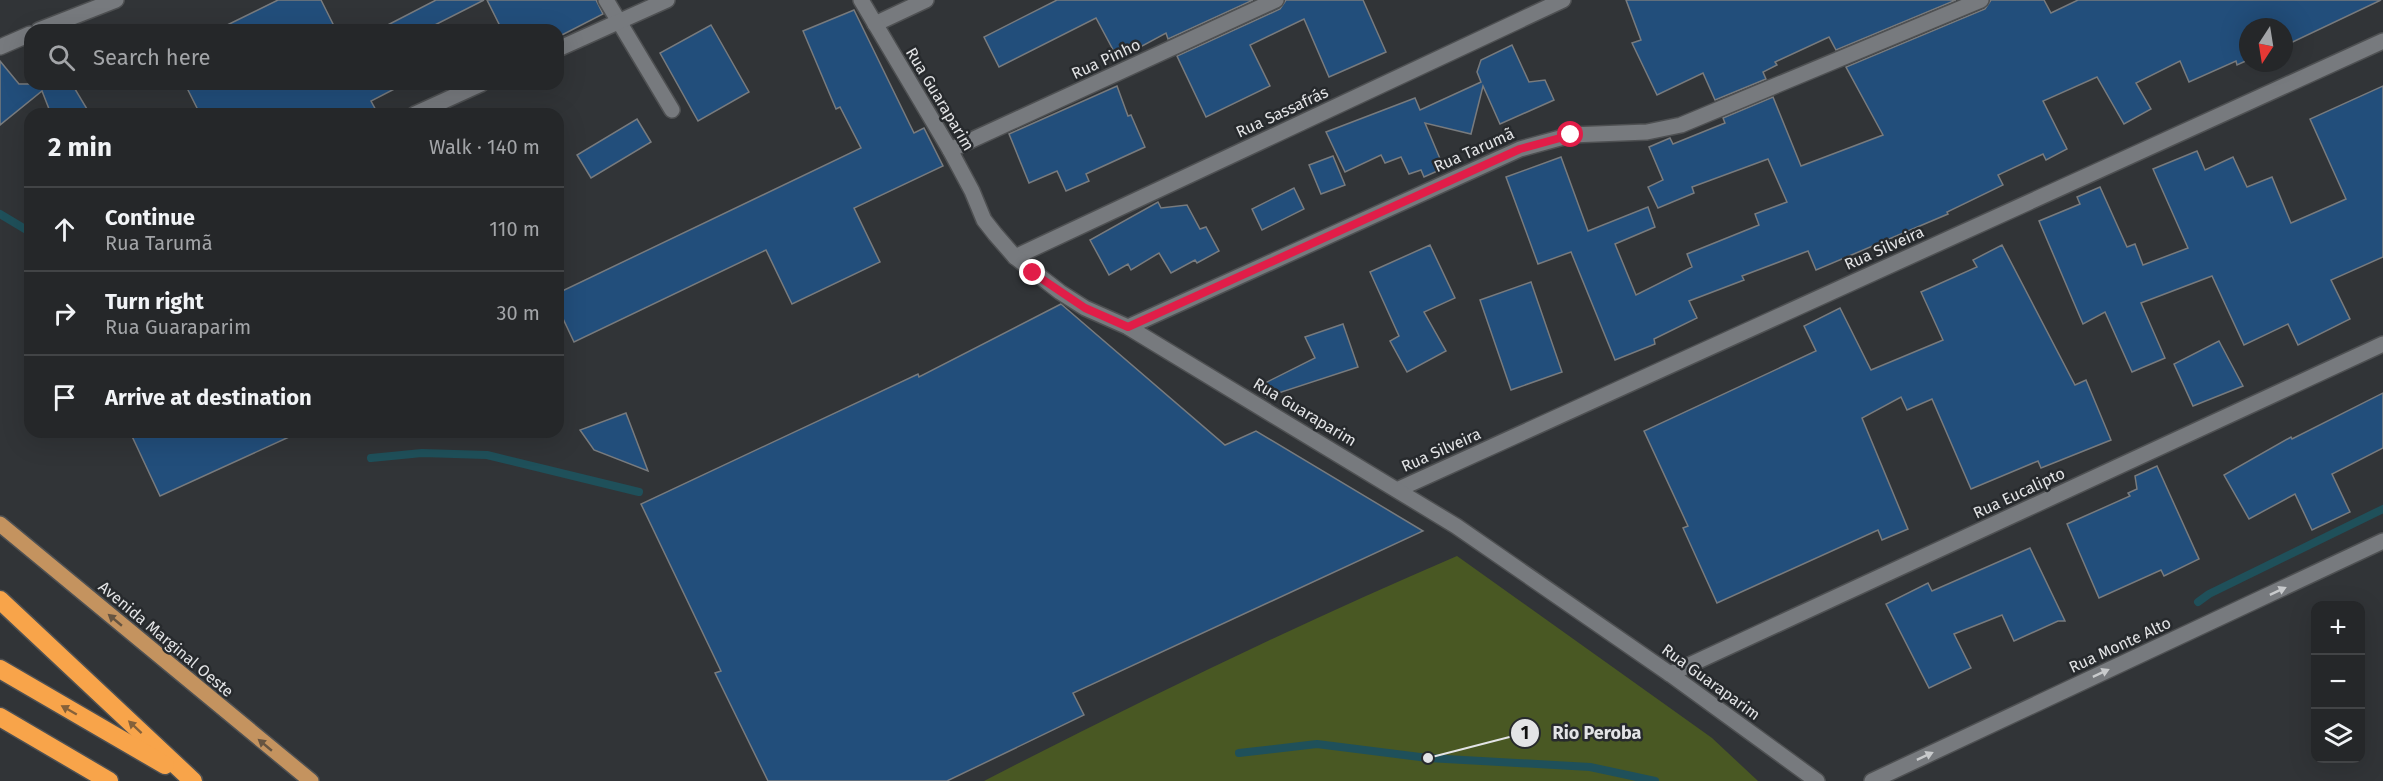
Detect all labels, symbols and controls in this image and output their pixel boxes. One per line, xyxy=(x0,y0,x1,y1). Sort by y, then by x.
north arrow xyxy=(2239,18,2293,72)
search box xyxy=(24,24,564,90)
street label: Rua Pinho xyxy=(1069,35,1143,83)
icon: search xyxy=(45,41,78,74)
text: Search here xyxy=(93,44,211,71)
street label: Rua Guaraparim xyxy=(902,44,978,154)
street label: Rua Sassafrás xyxy=(1233,82,1331,142)
route start xyxy=(1557,121,1583,147)
street label: Rua Tarumã xyxy=(1431,124,1517,176)
text: 2 min xyxy=(48,132,112,163)
text: Walk · 140 m xyxy=(429,135,540,159)
text: Continue xyxy=(105,204,195,231)
icon: ahead xyxy=(48,213,81,246)
text: 110 m xyxy=(489,217,540,241)
street label: Rua Silveira xyxy=(1841,222,1927,274)
text: Rua Tarumã xyxy=(105,231,213,255)
route end xyxy=(1019,259,1045,285)
text: Turn right xyxy=(105,288,204,315)
icon: right xyxy=(48,297,81,330)
text: 30 m xyxy=(496,301,540,325)
text: Rua Guaraparim xyxy=(105,315,251,339)
street label: Rua Guaraparim xyxy=(1250,374,1360,450)
icon: arrive xyxy=(48,381,81,414)
text: Arrive at destination xyxy=(105,384,312,411)
street label: Rua Silveira xyxy=(1398,424,1484,476)
street label: Rua Eucalipto xyxy=(1970,463,2068,523)
street label: Avenida Marginal Oeste xyxy=(95,577,237,701)
one-way arrow xyxy=(2269,586,2286,595)
map controls xyxy=(2311,601,2365,763)
button: + xyxy=(2311,601,2365,655)
street label: Rua Monte Alto xyxy=(2066,613,2174,677)
one-way arrow xyxy=(108,614,123,627)
street label: Rua Guaraparim xyxy=(1658,640,1764,724)
button: − xyxy=(2311,655,2365,709)
one-way arrow xyxy=(2093,669,2110,678)
one-way arrow xyxy=(61,704,77,715)
button: layers xyxy=(2311,709,2365,763)
callout: Rio Peroba xyxy=(1510,715,1653,751)
one-way arrow xyxy=(127,720,142,734)
text: 1 xyxy=(1521,722,1529,744)
text: Rio Peroba xyxy=(1553,722,1642,744)
one-way arrow xyxy=(258,739,273,752)
one-way arrow xyxy=(1916,752,1933,761)

